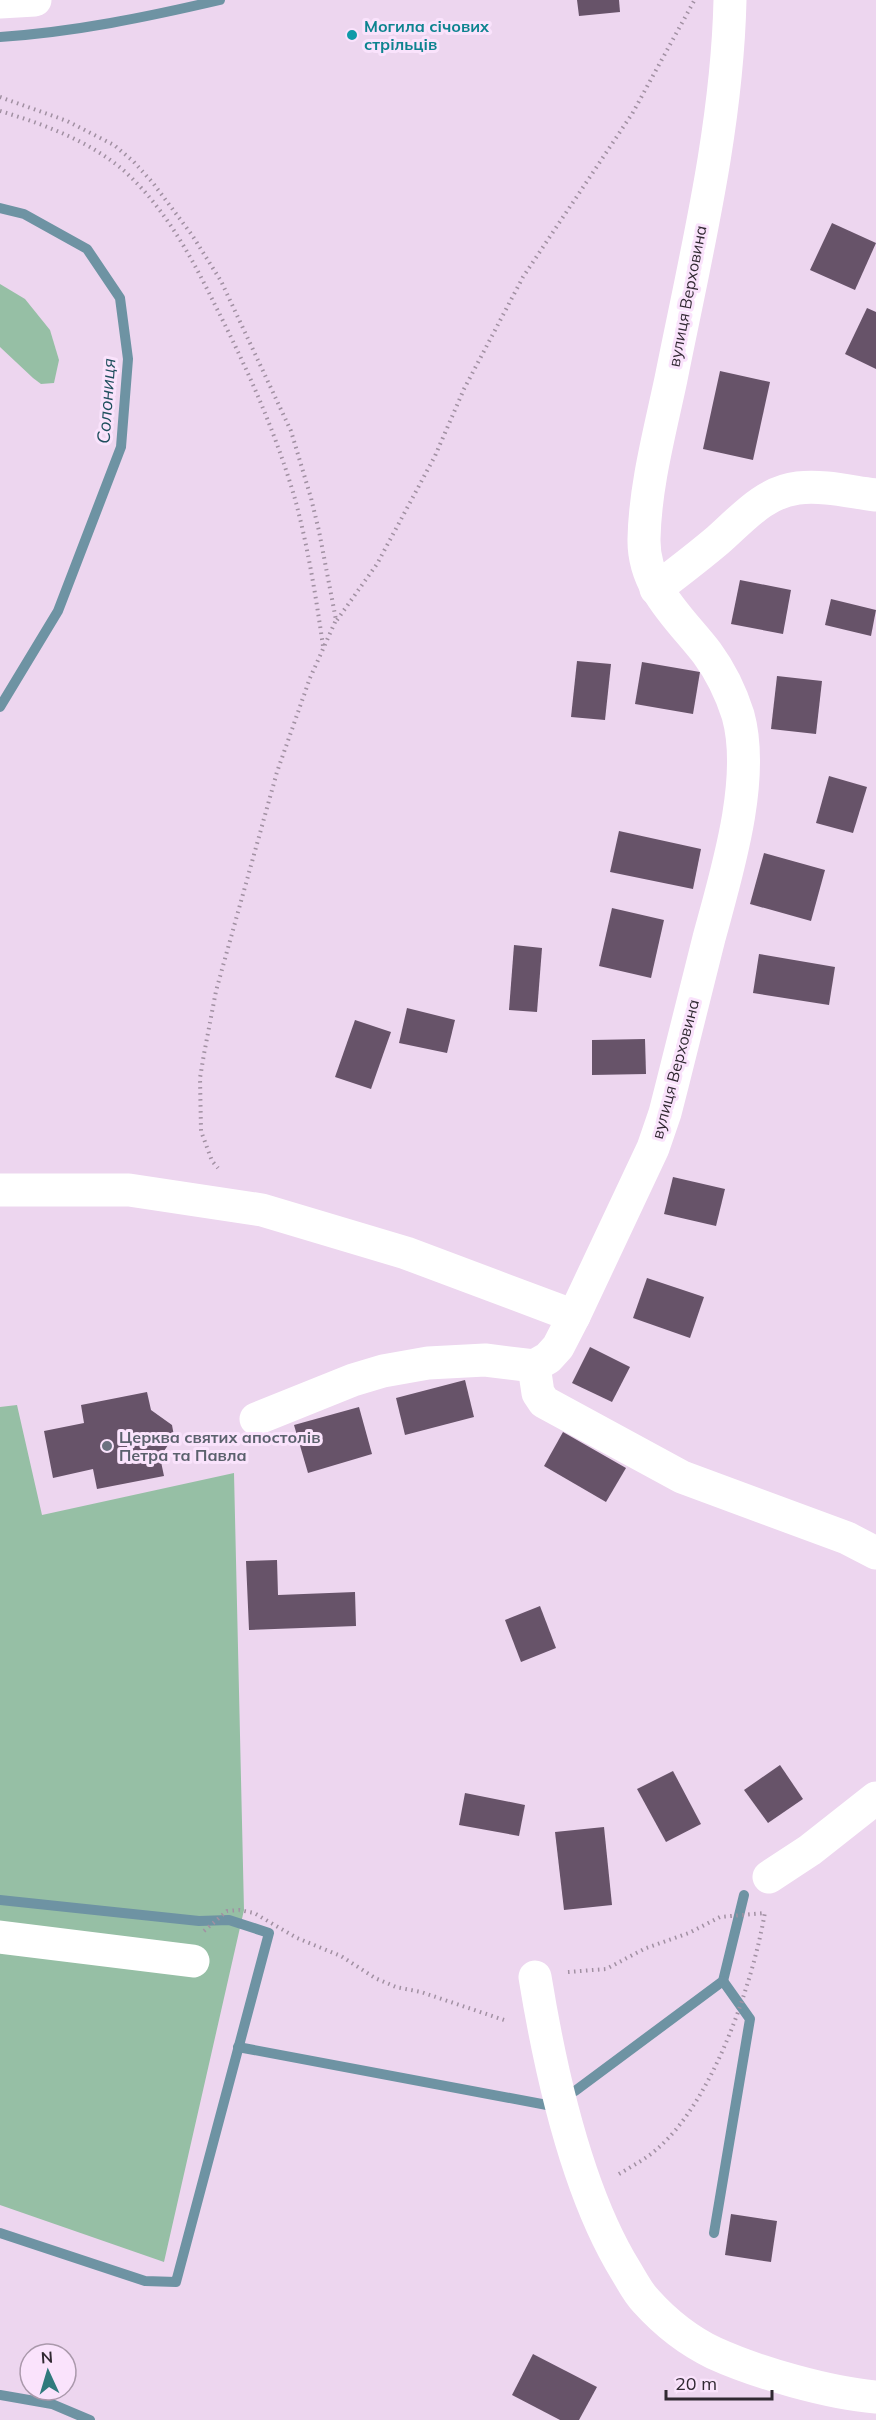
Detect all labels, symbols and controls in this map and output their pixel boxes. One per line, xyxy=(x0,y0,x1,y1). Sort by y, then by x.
place label: Могила січових стрільців xyxy=(364,16,490,54)
marker: Могила січових стрільців xyxy=(345,28,359,42)
street label: вулиця Верховина xyxy=(663,224,711,368)
water label: Солониця xyxy=(92,357,120,445)
street label: вулиця Верховина xyxy=(647,997,703,1141)
place label: Церква святих апостолів Петра та Павла xyxy=(119,1427,320,1465)
marker: Церква святих апостолів Петра та Павла xyxy=(100,1439,114,1453)
north arrow xyxy=(18,2342,78,2402)
text: N xyxy=(40,2347,54,2367)
scale bar xyxy=(666,2363,772,2401)
text: 20 m xyxy=(675,2372,717,2395)

